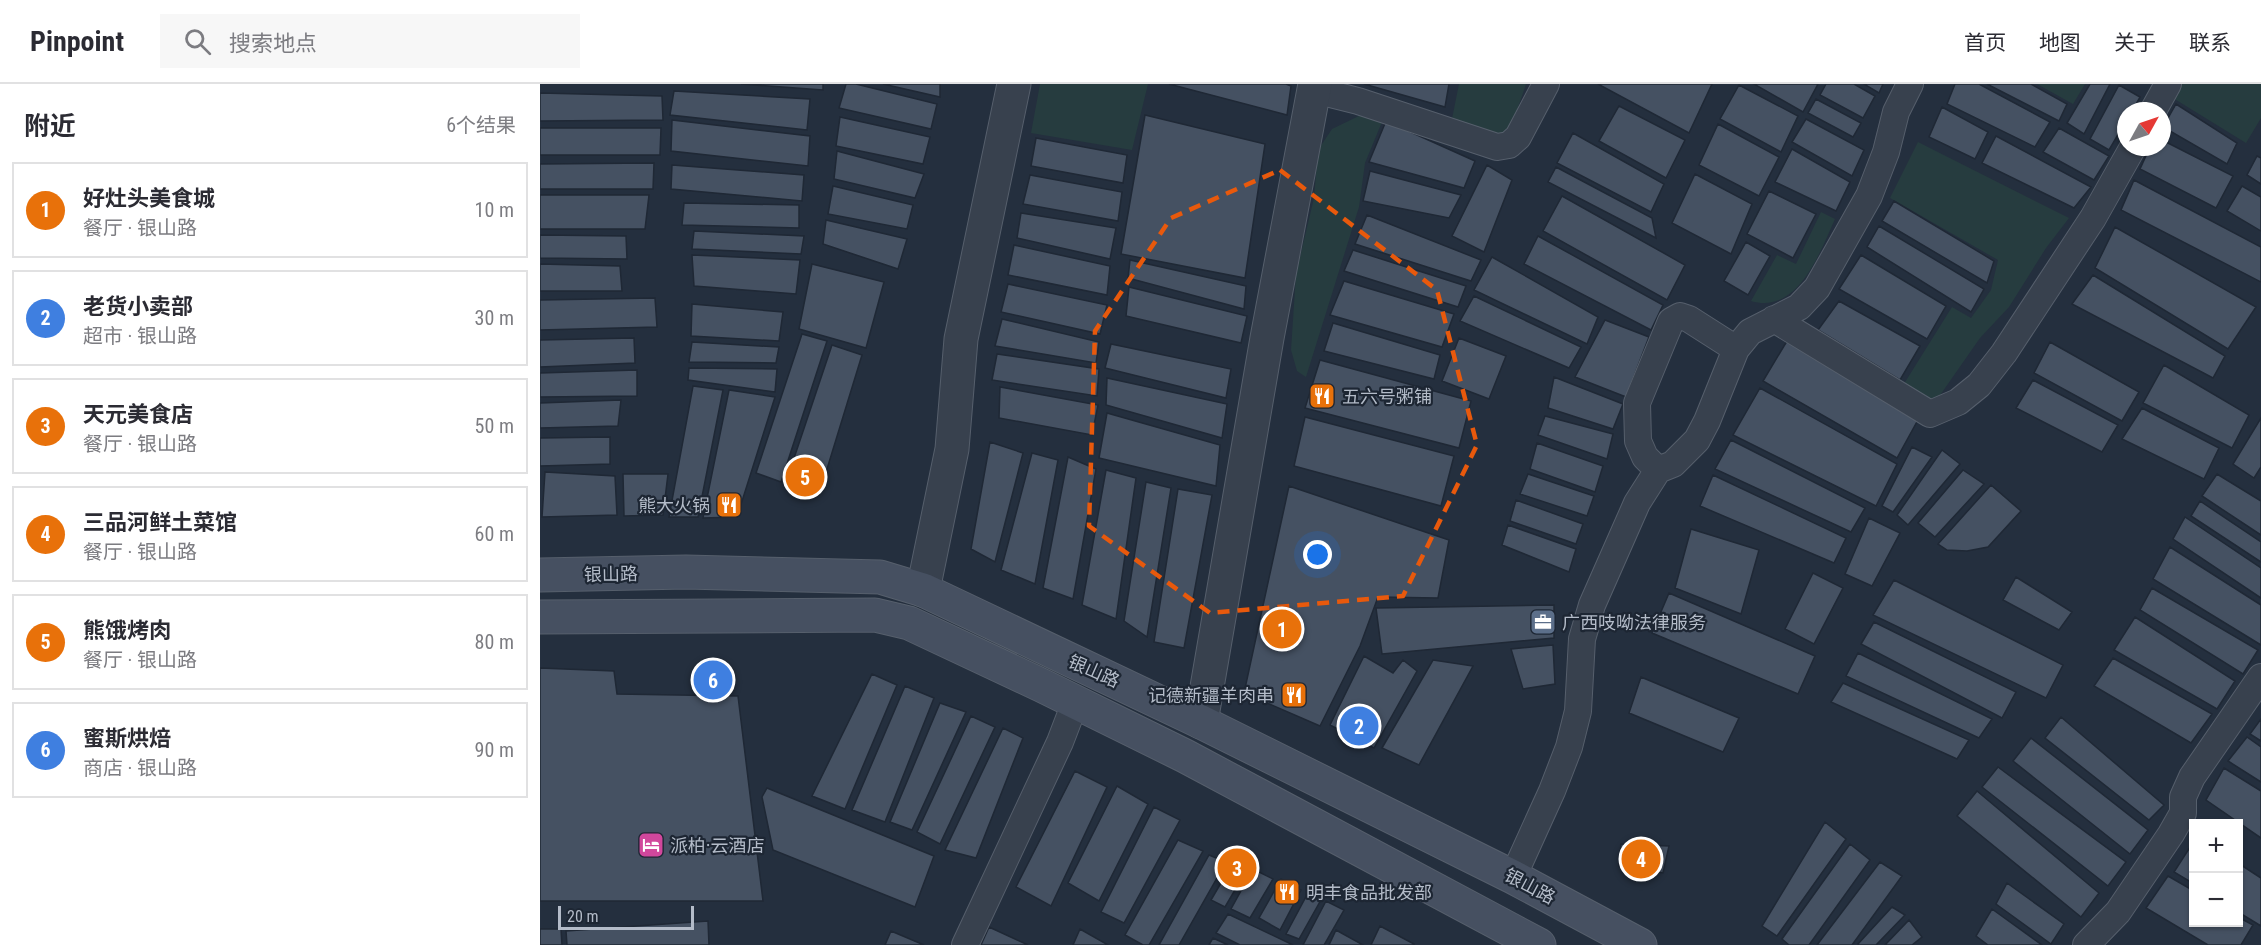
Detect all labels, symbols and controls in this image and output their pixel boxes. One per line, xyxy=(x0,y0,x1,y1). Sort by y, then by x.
search box xyxy=(160,14,580,68)
text: Pinpoint xyxy=(30,25,124,58)
icon: search xyxy=(181,25,214,58)
text: 搜索地点 xyxy=(229,31,317,56)
text: 首页 xyxy=(1964,31,2006,55)
text: 地图 xyxy=(2039,31,2081,55)
text: 关于 xyxy=(2114,31,2156,55)
text: 联系 xyxy=(2189,31,2231,55)
north arrow xyxy=(2117,102,2171,156)
text: 附近 xyxy=(24,111,76,141)
text: 6个结果 xyxy=(446,113,516,137)
text: 好灶头美食城 xyxy=(83,186,215,211)
text: 1 xyxy=(40,198,51,222)
text: 10 m xyxy=(475,198,514,222)
text: 餐厅 · 银山路 xyxy=(83,216,197,240)
text: 老货小卖部 xyxy=(83,294,193,319)
text: 2 xyxy=(40,306,51,330)
text: 30 m xyxy=(475,306,514,330)
text: 超市 · 银山路 xyxy=(83,324,197,348)
restaurant icon: 五六号粥铺 xyxy=(1307,381,1337,411)
place label: 五六号粥铺 xyxy=(1342,386,1432,407)
text: 天元美食店 xyxy=(83,402,193,427)
text: 3 xyxy=(40,414,51,438)
text: 50 m xyxy=(475,414,514,438)
text: 餐厅 · 银山路 xyxy=(83,432,197,456)
pin: 5 xyxy=(786,454,824,500)
restaurant icon: 熊大火锅 xyxy=(714,490,744,520)
place label: 熊大火锅 xyxy=(638,495,710,516)
text: 三品河鲜土菜馆 xyxy=(83,510,237,535)
text: 4 xyxy=(40,522,51,546)
text: 60 m xyxy=(475,522,514,546)
text: 餐厅 · 银山路 xyxy=(83,540,197,564)
your location xyxy=(1303,540,1332,569)
street label: 银山路 xyxy=(584,563,638,585)
pin: 1 xyxy=(1262,606,1302,652)
office icon: 广西吱呦法律服务 xyxy=(1528,607,1558,637)
place label: 广西吱呦法律服务 xyxy=(1562,612,1706,633)
text: 熊饿烤肉 xyxy=(83,618,171,643)
text: 5 xyxy=(40,630,51,654)
text: 80 m xyxy=(475,630,514,654)
text: 餐厅 · 银山路 xyxy=(83,648,197,672)
street label: 银山路 xyxy=(1065,650,1123,692)
pin: 6 xyxy=(694,658,732,702)
restaurant icon: 记德新疆羊肉串 xyxy=(1279,680,1309,710)
place label: 记德新疆羊肉串 xyxy=(1148,685,1274,706)
pin: 2 xyxy=(1340,704,1378,748)
text: 蜜斯烘焙 xyxy=(83,726,171,751)
text: 6 xyxy=(40,738,51,762)
text: 90 m xyxy=(475,738,514,762)
text: 商店 · 银山路 xyxy=(83,756,197,780)
map controls xyxy=(2189,819,2243,927)
button: + xyxy=(2189,819,2243,873)
hotel icon: 派柏·云酒店 xyxy=(636,830,666,860)
place label: 派柏·云酒店 xyxy=(670,835,764,856)
pin: 4 xyxy=(1622,836,1660,882)
pin: 3 xyxy=(1218,846,1256,890)
street label: 银山路 xyxy=(1501,864,1559,908)
button: − xyxy=(2189,873,2243,927)
restaurant icon: 明丰食品批发部 xyxy=(1272,877,1302,907)
place label: 明丰食品批发部 xyxy=(1306,882,1432,903)
scale bar xyxy=(558,903,694,930)
text: 20 m xyxy=(567,907,599,926)

